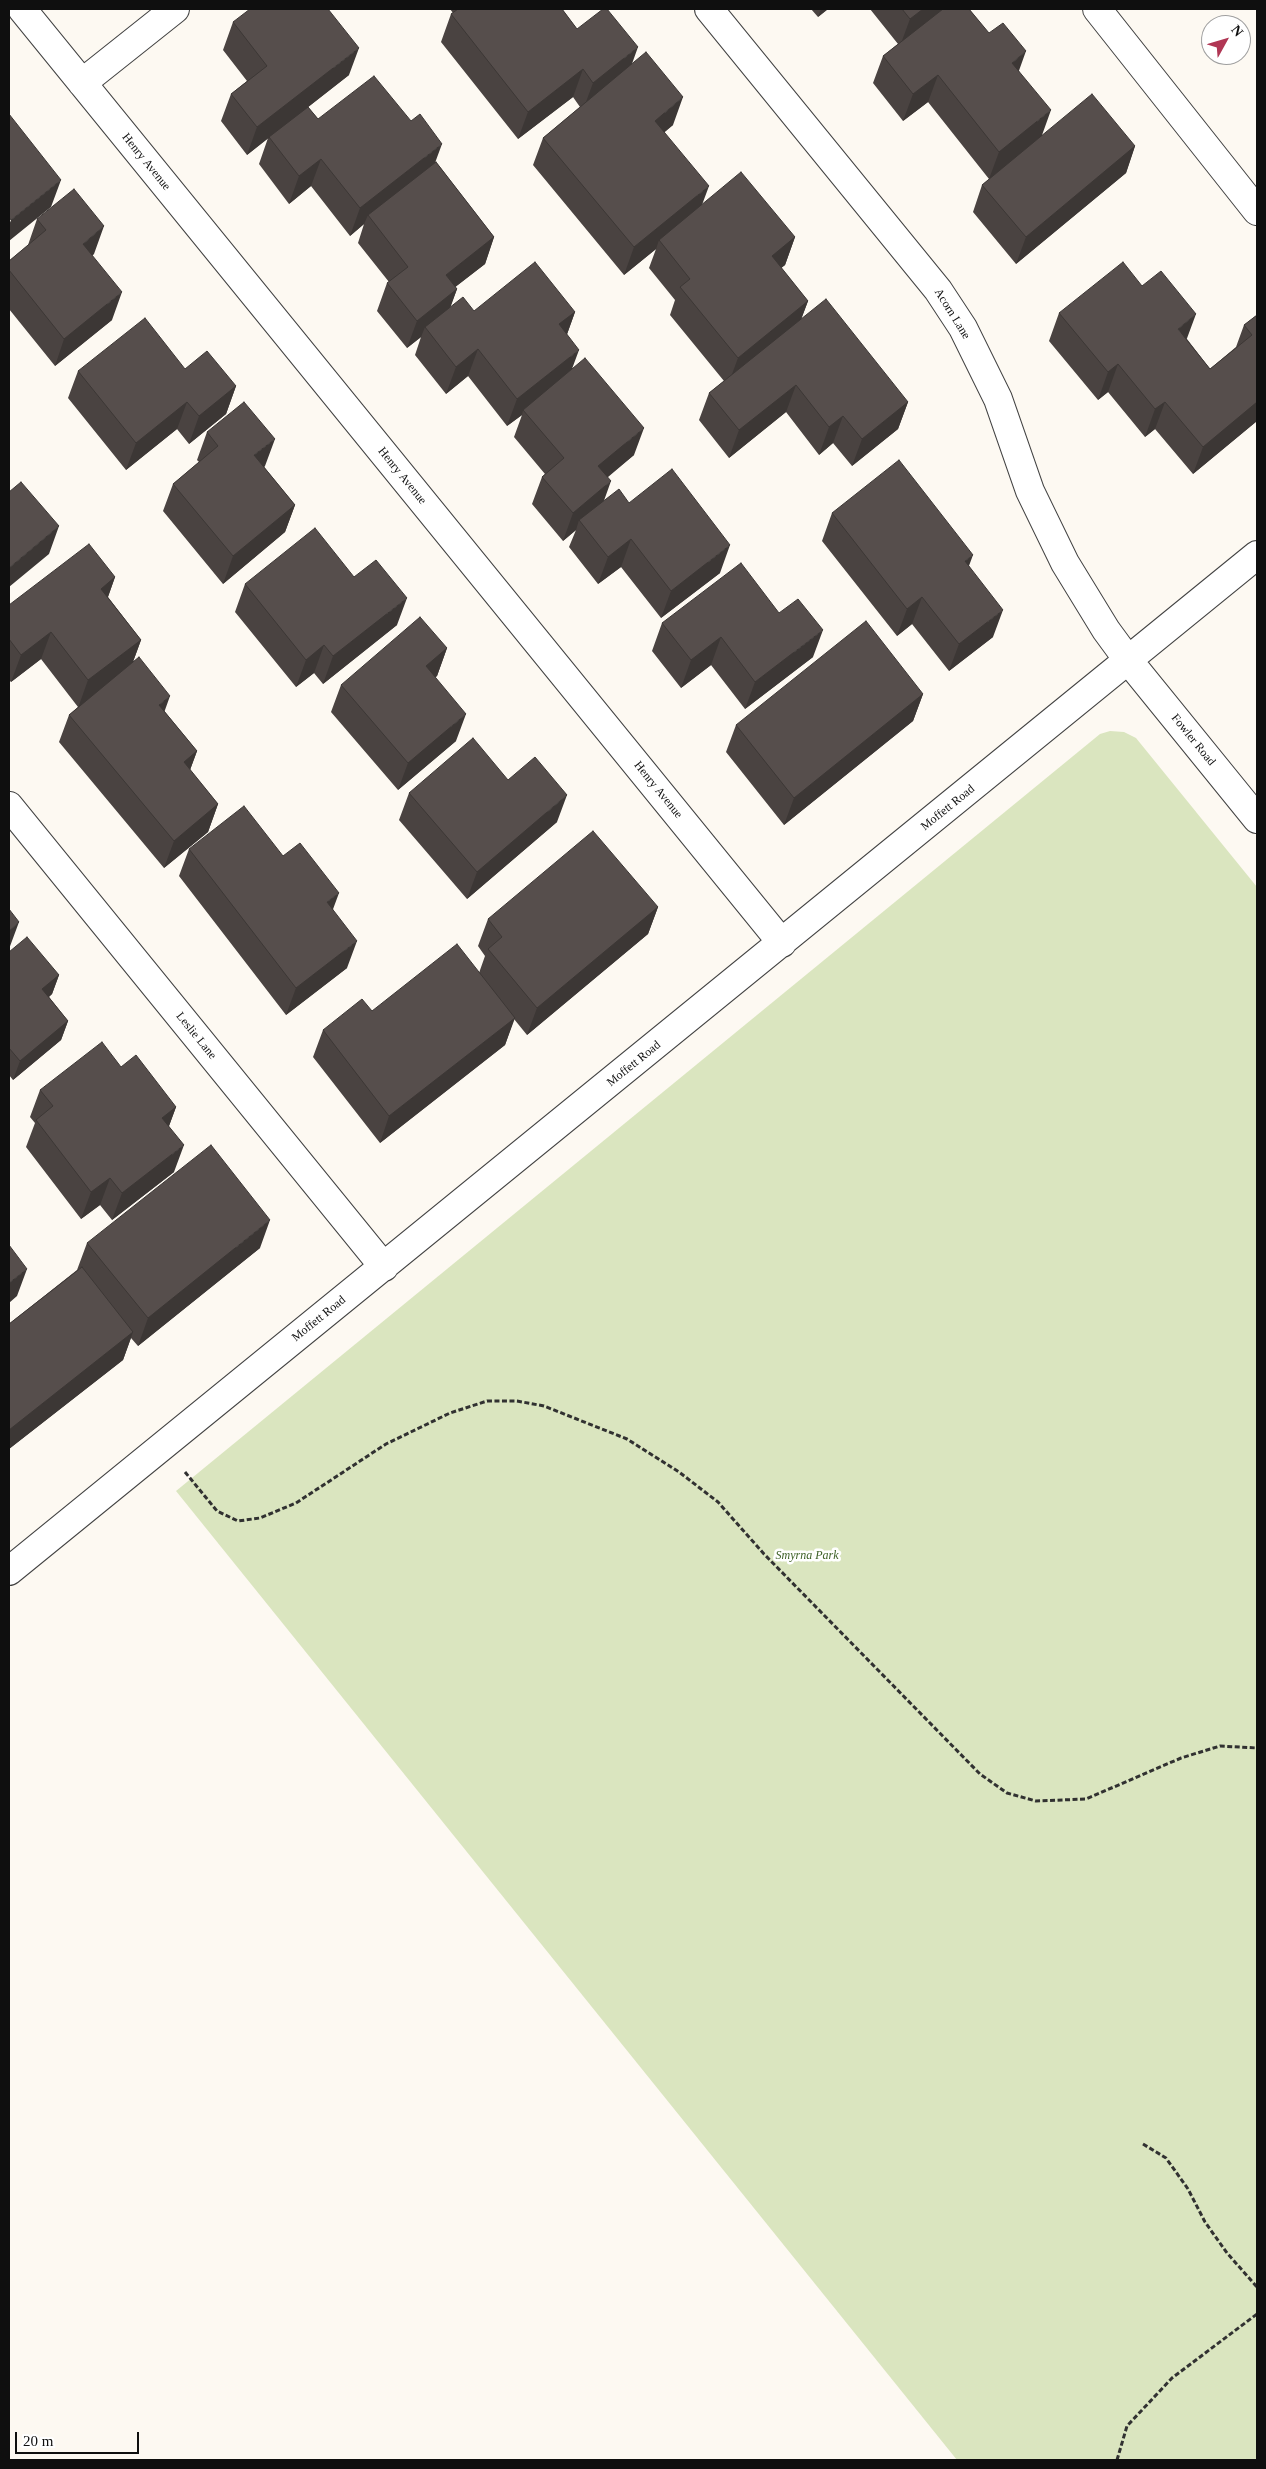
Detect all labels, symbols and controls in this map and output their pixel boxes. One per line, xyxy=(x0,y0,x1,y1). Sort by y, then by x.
north arrow xyxy=(1201,15,1251,65)
text: N xyxy=(1228,22,1246,40)
street label: Henry Avenue xyxy=(119,130,173,194)
street label: Acorn Lane xyxy=(931,286,973,342)
street label: Henry Avenue xyxy=(375,444,429,508)
street label: Fowler Road xyxy=(1168,711,1218,769)
street label: Henry Avenue xyxy=(631,758,685,822)
street label: Moffett Road xyxy=(918,782,978,834)
street label: Leslie Lane xyxy=(173,1010,219,1062)
street label: Moffett Road xyxy=(604,1038,664,1090)
street label: Moffett Road xyxy=(289,1293,349,1345)
park label: Smyrna Park xyxy=(776,1549,838,1563)
scale bar xyxy=(18,2422,141,2454)
text: 20 m xyxy=(23,2433,53,2449)

